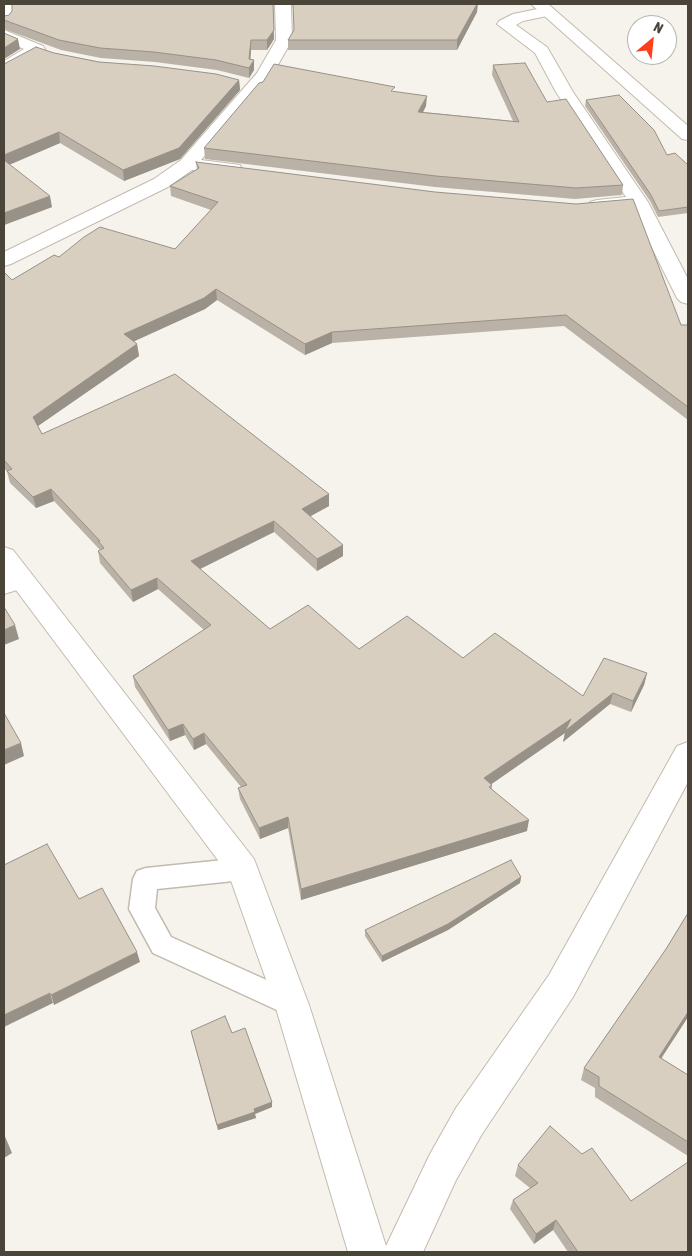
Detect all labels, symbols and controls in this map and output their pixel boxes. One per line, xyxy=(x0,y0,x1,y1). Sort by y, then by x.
north arrow xyxy=(627,15,677,65)
text: N xyxy=(651,19,666,37)

